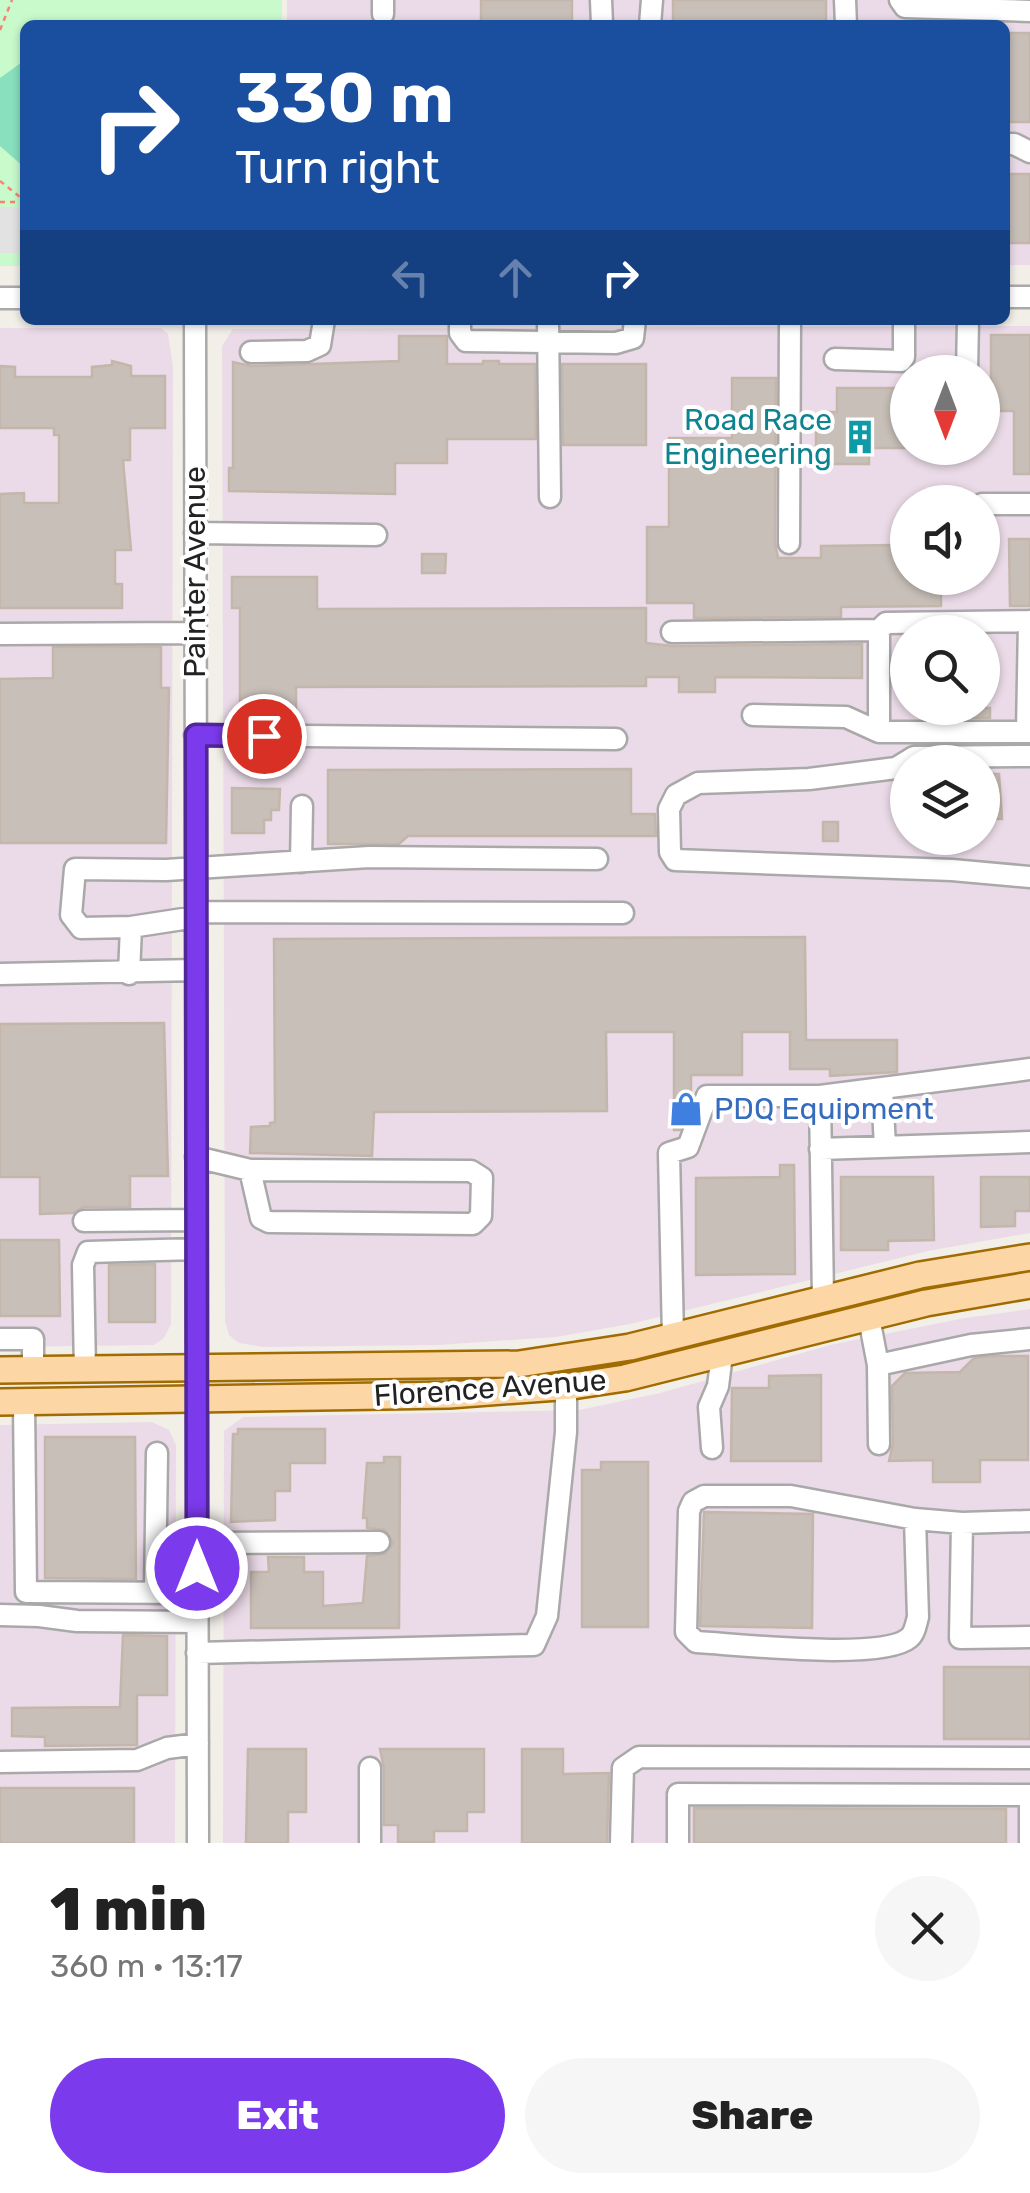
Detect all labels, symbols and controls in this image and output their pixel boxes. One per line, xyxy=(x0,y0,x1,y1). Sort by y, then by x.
text: 330 m xyxy=(235,57,454,140)
icon: right xyxy=(70,60,200,190)
text: Turn right xyxy=(235,141,439,194)
icon: left xyxy=(383,250,438,305)
icon: ahead xyxy=(488,250,543,305)
icon: right xyxy=(593,250,648,305)
north arrow xyxy=(890,355,1000,465)
map controls xyxy=(890,355,1000,855)
place label: Road Race Engineering xyxy=(664,402,832,472)
building icon: Road Race Engineering xyxy=(841,418,879,456)
street label: Painter Avenue xyxy=(177,466,213,678)
button: sound xyxy=(890,485,1000,595)
button: search xyxy=(890,615,1000,725)
pin xyxy=(222,694,307,779)
icon: arrive xyxy=(237,709,292,764)
button: layers xyxy=(890,745,1000,855)
shop icon: PDQ Equipment xyxy=(667,1090,705,1128)
place label: PDQ Equipment xyxy=(714,1091,934,1127)
street label: Florence Avenue xyxy=(372,1362,608,1414)
position arrow xyxy=(145,1516,249,1620)
text: 1 min xyxy=(50,1874,207,1945)
button: close xyxy=(875,1876,980,1981)
text: 360 m · 13:17 xyxy=(50,1947,243,1985)
button: Exit xyxy=(50,2058,505,2173)
button: Share xyxy=(525,2058,980,2173)

